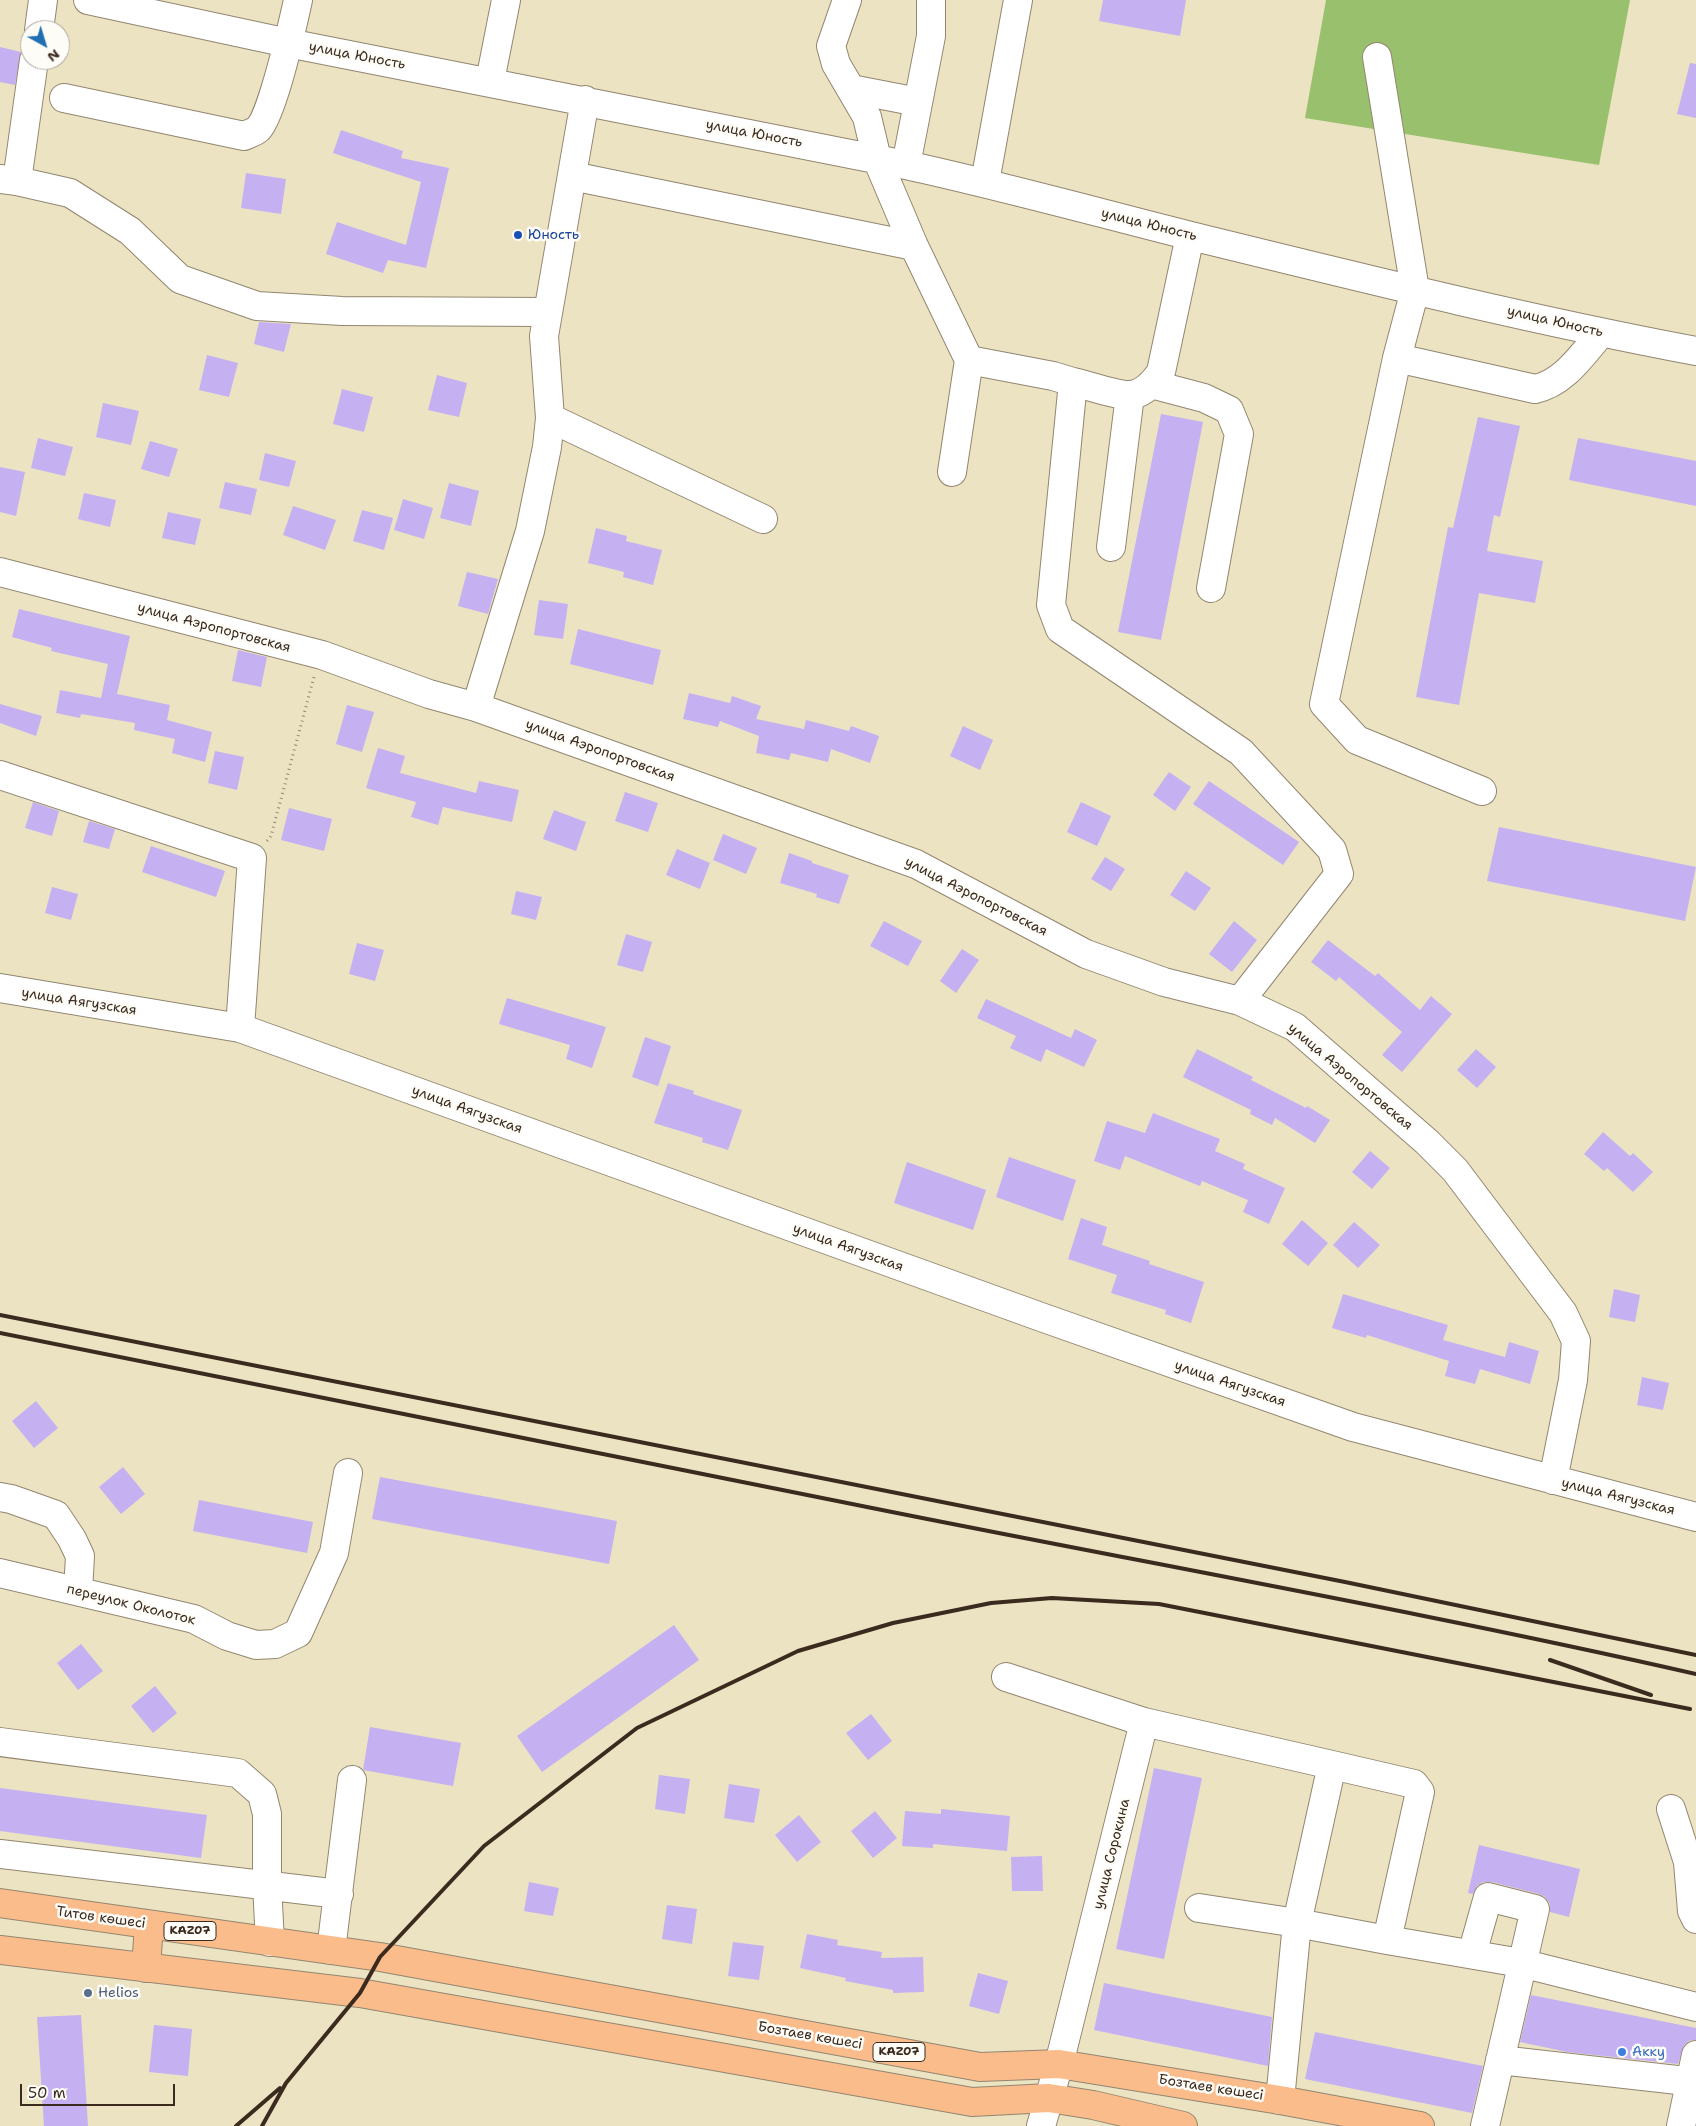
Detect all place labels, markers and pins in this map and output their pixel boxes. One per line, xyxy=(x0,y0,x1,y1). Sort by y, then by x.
place label: Юность xyxy=(528,227,579,243)
marker: Юность xyxy=(512,229,524,241)
place label: Helios xyxy=(98,1985,139,2001)
marker: Helios xyxy=(82,1987,94,1999)
place label: Акку xyxy=(1632,2044,1665,2060)
marker: Акку xyxy=(1616,2046,1628,2058)

